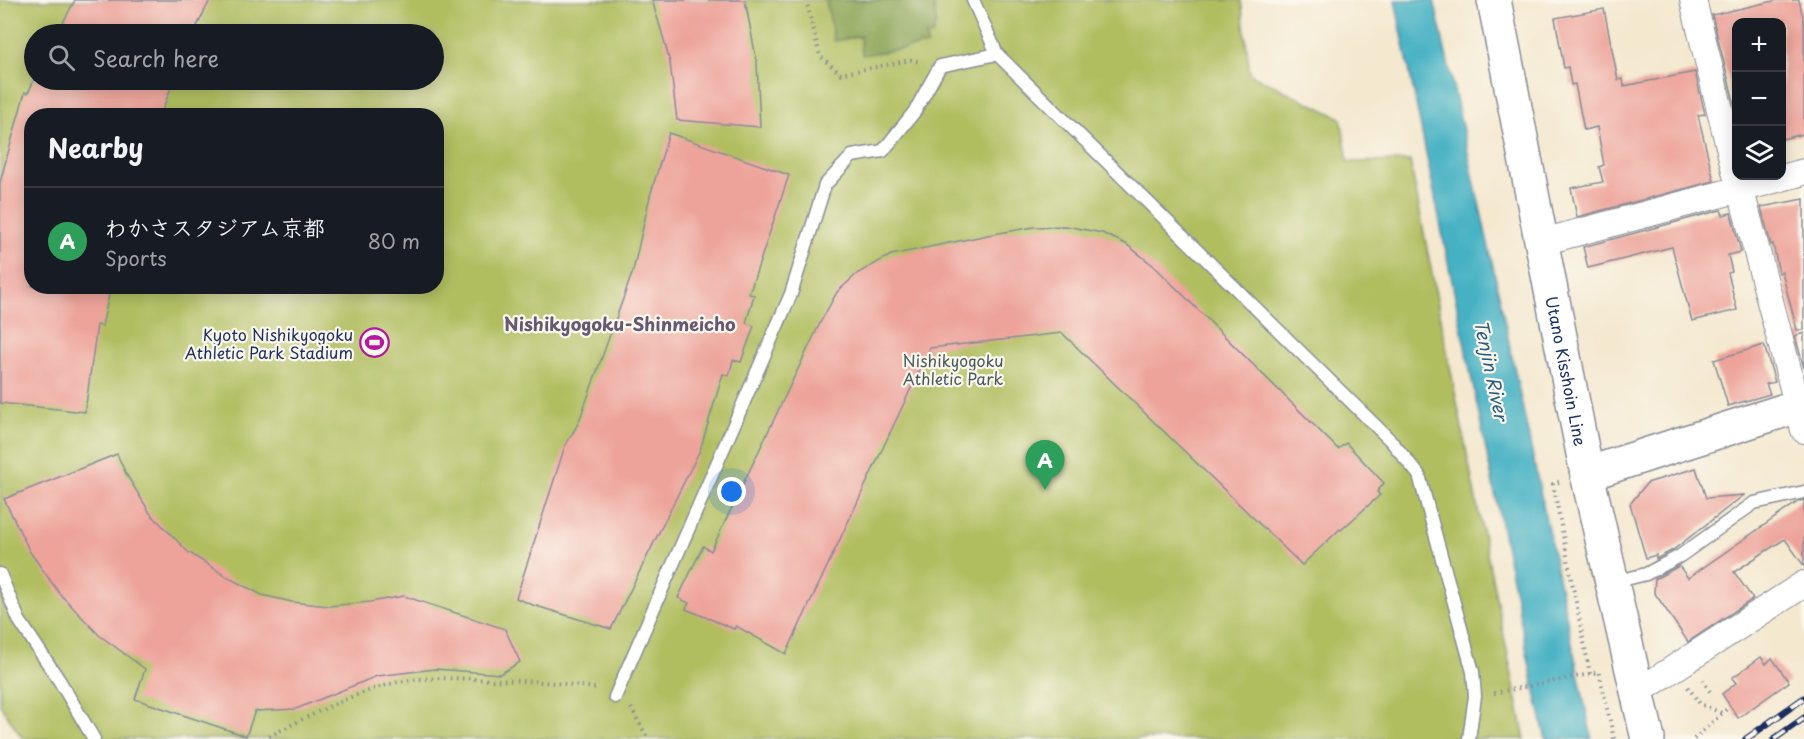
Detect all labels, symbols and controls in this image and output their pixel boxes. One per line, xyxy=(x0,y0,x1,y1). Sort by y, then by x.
map controls xyxy=(1732,18,1786,180)
button: + xyxy=(1732,18,1786,72)
search box xyxy=(24,24,444,90)
icon: search xyxy=(45,41,78,74)
text: Search here xyxy=(93,41,219,74)
button: − xyxy=(1732,72,1786,126)
button: layers xyxy=(1732,126,1786,180)
text: Nearby xyxy=(48,128,143,167)
text: わかさスタジアム京都 xyxy=(105,210,325,243)
text: A xyxy=(60,226,75,256)
text: 80 m xyxy=(368,226,420,256)
text: Sports xyxy=(105,243,167,273)
street label: Utano Kisshoin Line xyxy=(1540,294,1593,448)
district label: Nishikyogoku-Shinmeicho xyxy=(504,310,736,337)
water label: Tenjin River xyxy=(1468,317,1516,426)
place label: Kyoto Nishikyogoku Athletic Park Stadium xyxy=(185,322,353,364)
sports icon: Kyoto Nishikyogoku Athletic Park Stadium xyxy=(358,327,390,359)
park label: Nishikyogoku Athletic Park xyxy=(902,348,1004,390)
pin: A xyxy=(1026,440,1064,490)
your location xyxy=(717,477,746,506)

